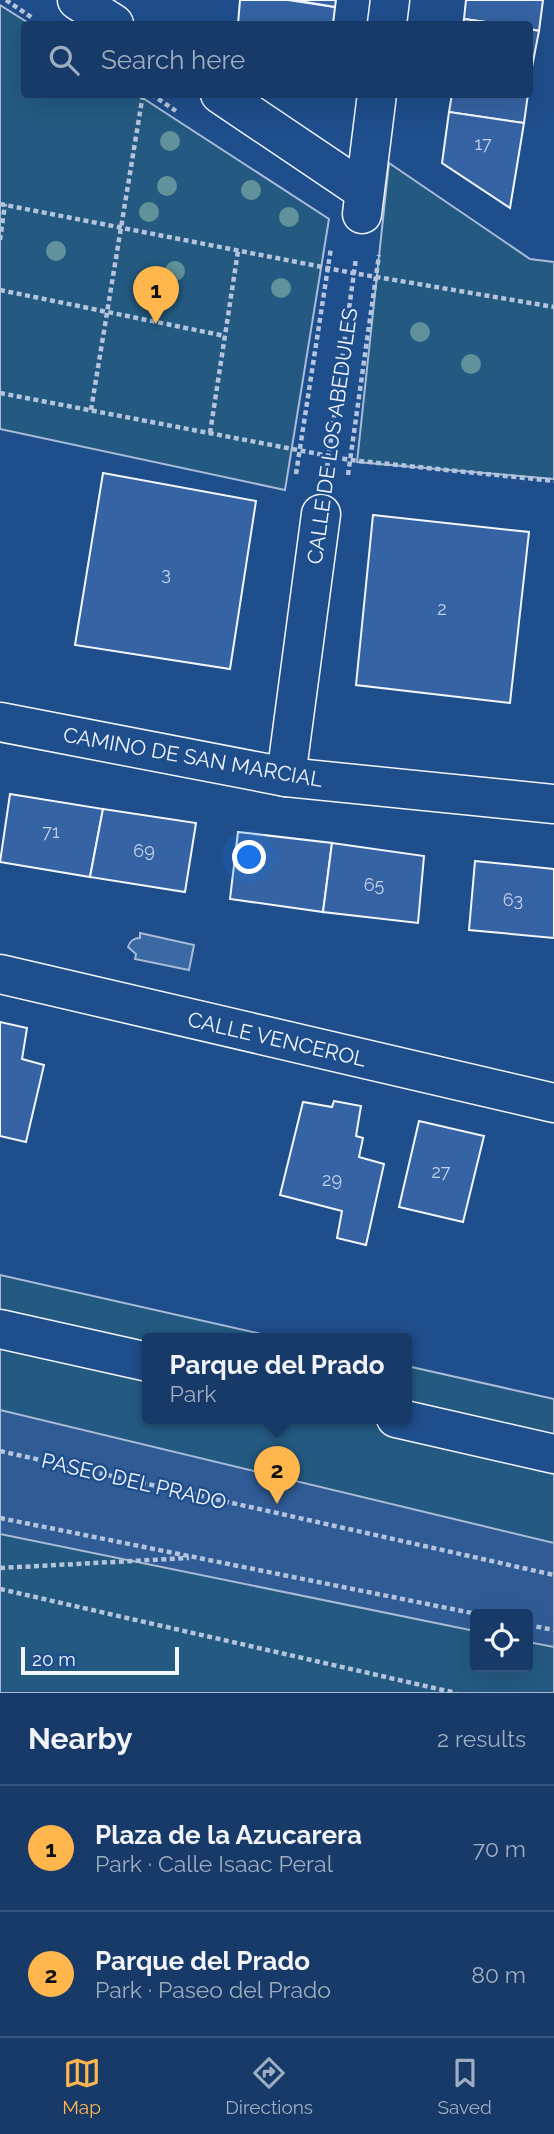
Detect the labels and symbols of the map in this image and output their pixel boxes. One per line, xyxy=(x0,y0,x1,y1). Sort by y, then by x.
house number: 17 xyxy=(474,133,492,154)
pin: 1 xyxy=(133,266,179,324)
street label: CALLE DE LOS ABEDULES xyxy=(302,306,362,566)
house number: 3 xyxy=(161,563,171,584)
house number: 2 xyxy=(437,598,447,619)
street label: CAMINO DE SAN MARCIAL xyxy=(61,722,325,792)
house number: 71 xyxy=(42,821,60,842)
house number: 69 xyxy=(133,840,155,861)
your location xyxy=(232,840,266,874)
house number: 65 xyxy=(364,874,385,895)
house number: 63 xyxy=(503,889,523,910)
street label: CALLE VENCEROL xyxy=(185,1006,369,1072)
house number: 27 xyxy=(431,1161,451,1182)
house number: 29 xyxy=(322,1169,342,1190)
pin: 2 xyxy=(254,1446,300,1504)
street label: PASEO DEL PRADO xyxy=(39,1448,229,1514)
scale bar xyxy=(21,1644,178,1676)

